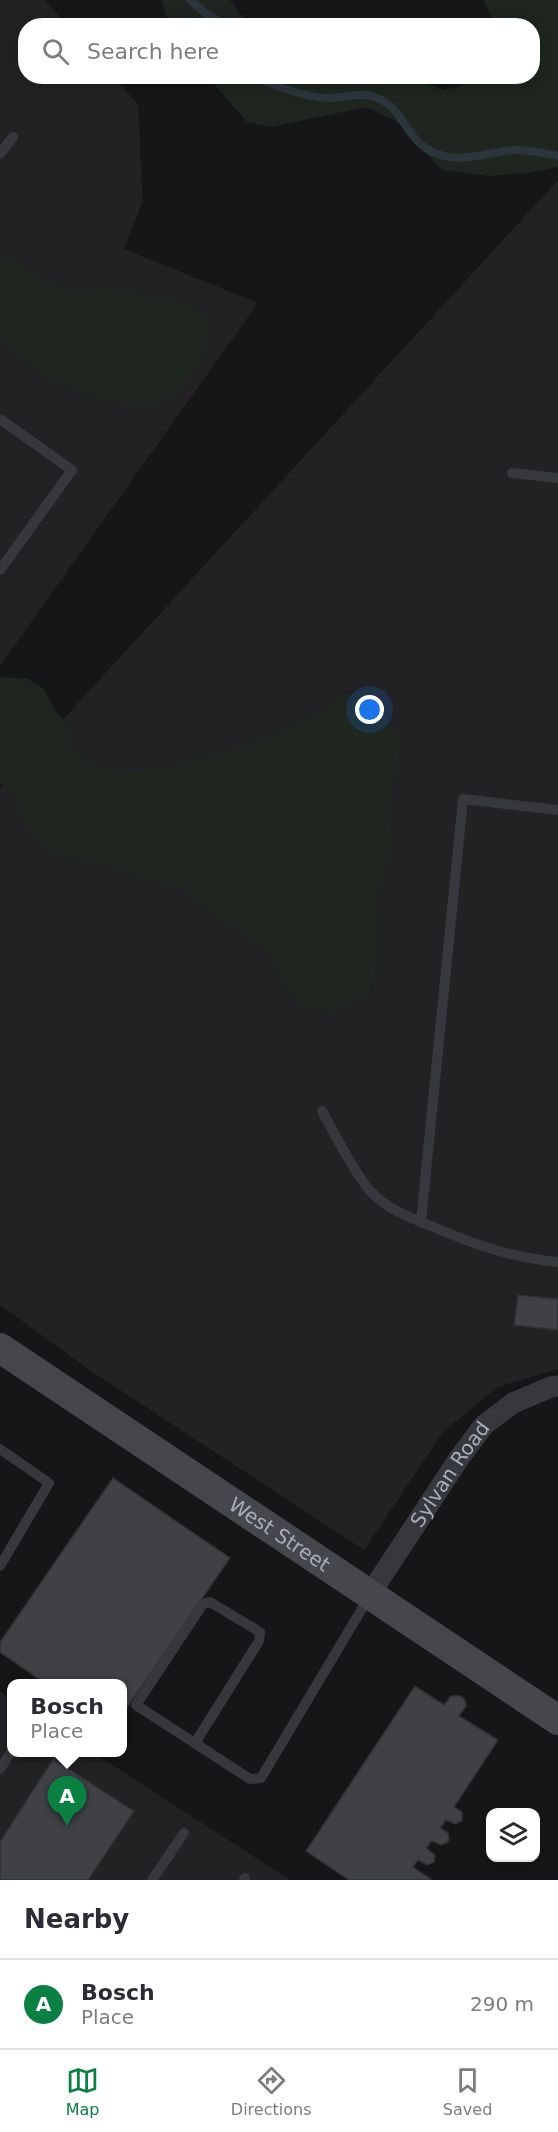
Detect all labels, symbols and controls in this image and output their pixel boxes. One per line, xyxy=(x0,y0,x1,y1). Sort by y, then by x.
search box xyxy=(18,18,540,84)
icon: search xyxy=(39,35,72,68)
text: Search here xyxy=(87,39,219,64)
your location xyxy=(355,695,384,724)
street label: Sylvan Road xyxy=(405,1416,495,1532)
street label: West Street xyxy=(225,1492,335,1577)
popup xyxy=(7,1679,127,1757)
text: Bosch xyxy=(30,1694,104,1719)
text: Place xyxy=(30,1719,83,1743)
pin: A xyxy=(48,1776,86,1826)
map controls xyxy=(486,1808,540,1862)
button: layers xyxy=(486,1808,540,1862)
text: Nearby xyxy=(24,1904,129,1934)
text: Bosch xyxy=(81,1980,155,2005)
text: A xyxy=(36,1992,51,2016)
text: 290 m xyxy=(470,1992,534,2016)
text: Place xyxy=(81,2005,134,2029)
tab: Map xyxy=(66,2064,99,2119)
tab: Directions xyxy=(231,2064,311,2119)
tab: Saved xyxy=(443,2064,492,2119)

